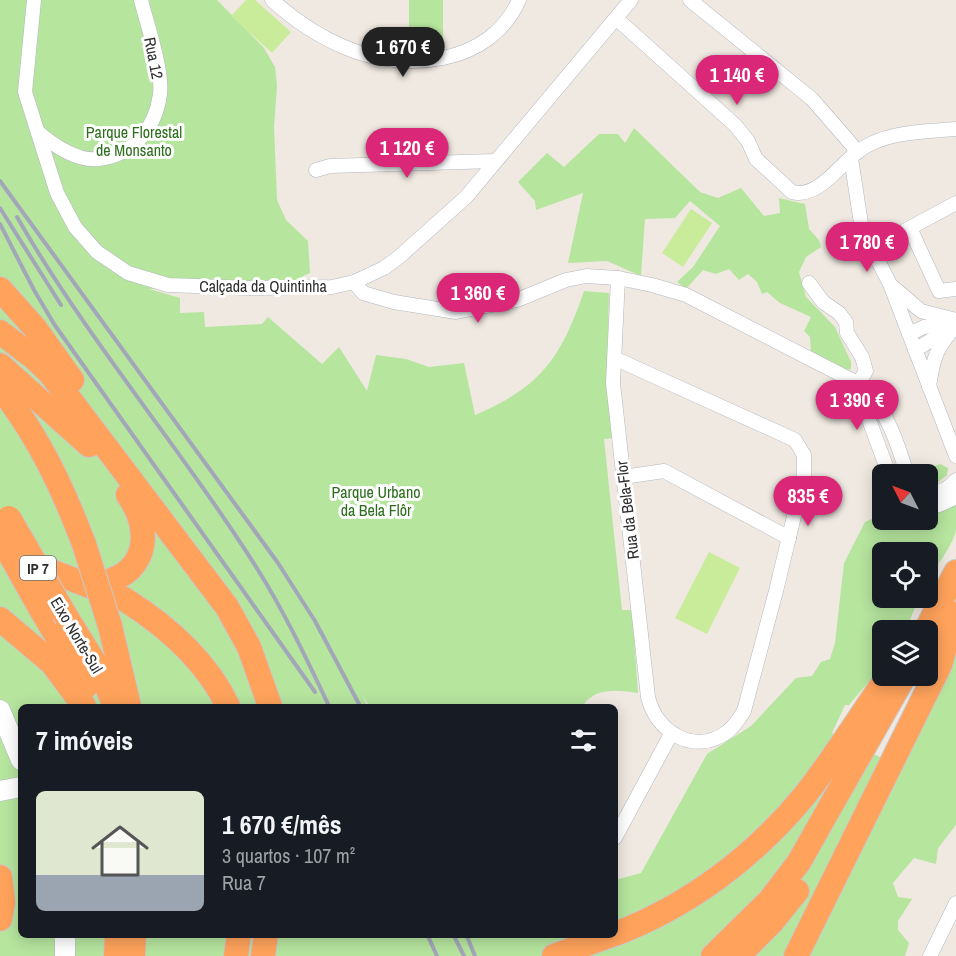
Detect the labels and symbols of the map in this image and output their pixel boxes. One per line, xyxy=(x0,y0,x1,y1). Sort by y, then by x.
pin: 1 670 € xyxy=(348,27,458,78)
street label: Rua 12 xyxy=(139,35,169,81)
pin: 1 140 € xyxy=(682,55,792,106)
park label: Parque Florestal de Monsanto xyxy=(86,121,182,161)
pin: 1 120 € xyxy=(352,128,462,179)
pin: 1 780 € xyxy=(812,222,922,273)
pin: 1 360 € xyxy=(423,273,533,324)
street label: Calçada da Quintinha xyxy=(199,275,328,297)
pin: 1 390 € xyxy=(802,380,912,431)
street label: Rua da Bela-Flor xyxy=(610,459,644,561)
north arrow xyxy=(872,464,938,530)
pin: 835 € xyxy=(766,476,850,527)
park label: Parque Urbano da Bela Flôr xyxy=(332,481,420,521)
road number: IP 7 xyxy=(20,556,56,580)
street label: Eixo Norte-Sul xyxy=(46,593,108,677)

